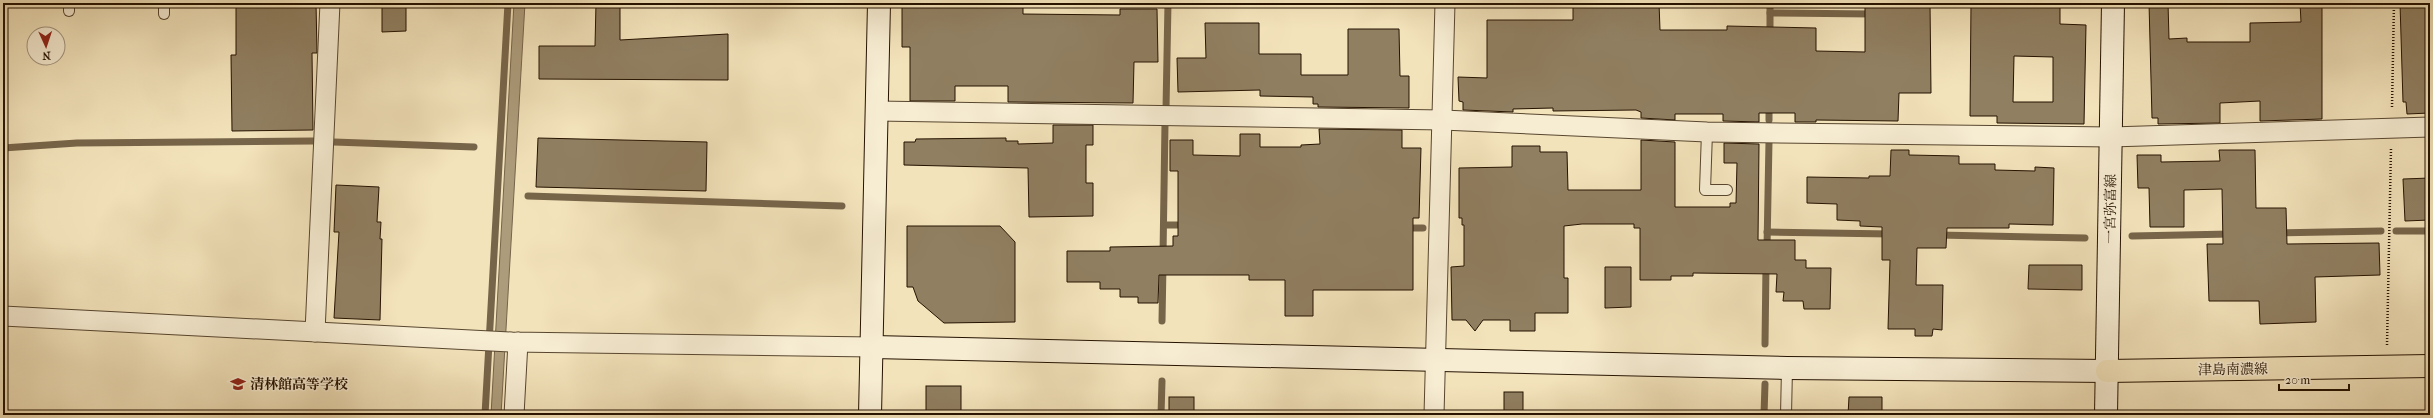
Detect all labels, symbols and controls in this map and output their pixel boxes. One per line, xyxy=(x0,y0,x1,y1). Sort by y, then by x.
north arrow xyxy=(26,26,66,66)
text: N xyxy=(41,49,51,62)
street label: 一宮弥富線 xyxy=(2101,174,2120,244)
street label: 津島南濃線 xyxy=(2198,360,2268,379)
scale bar xyxy=(2279,366,2349,392)
text: 20 m xyxy=(2285,373,2310,387)
school or university icon: 清林館高等学校 xyxy=(229,375,247,393)
place label: 清林館高等学校 xyxy=(250,376,348,393)

